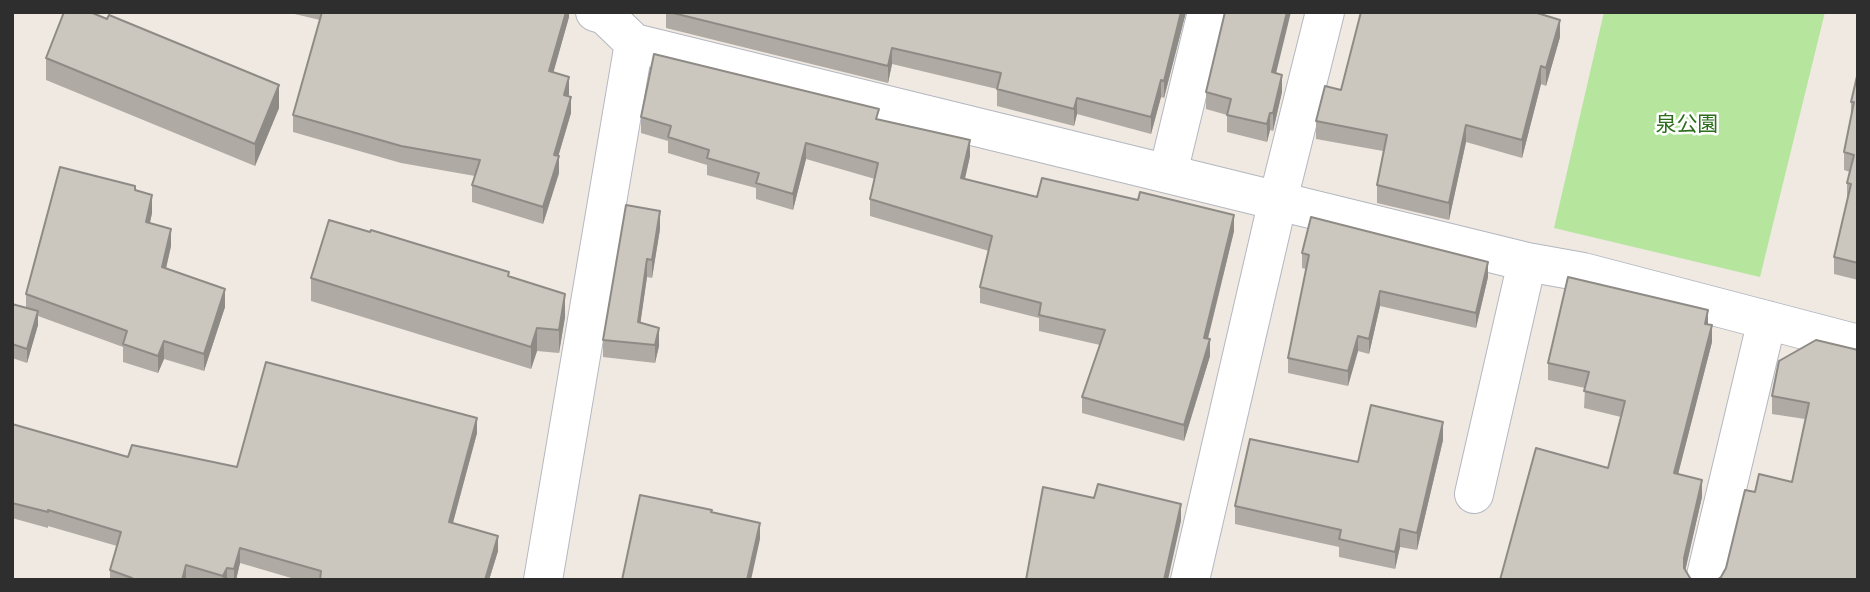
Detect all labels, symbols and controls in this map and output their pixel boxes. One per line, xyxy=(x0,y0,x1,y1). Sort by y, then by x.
park label: 泉公園 xyxy=(1656,112,1718,138)

